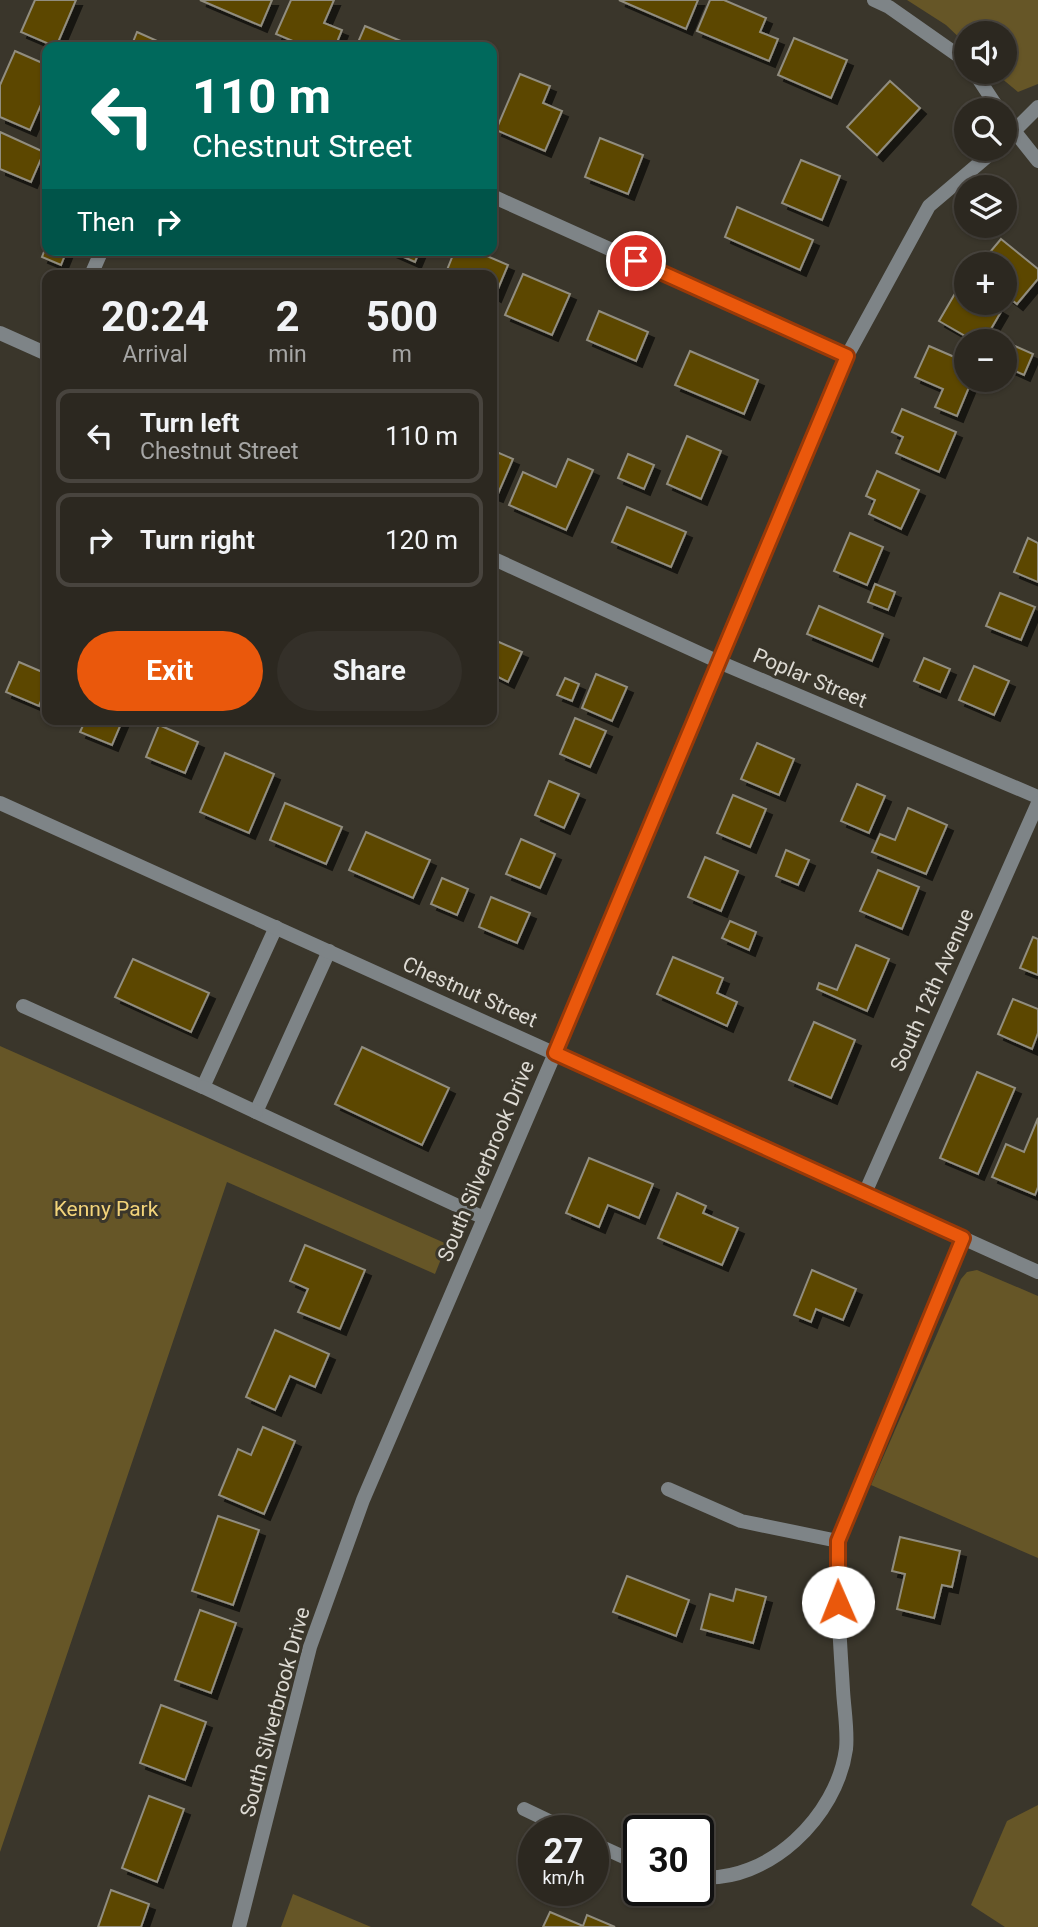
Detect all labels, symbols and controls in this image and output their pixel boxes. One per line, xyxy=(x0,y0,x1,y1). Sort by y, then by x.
map controls xyxy=(954,21,1017,392)
button: sound xyxy=(954,21,1017,84)
text: 110 m xyxy=(192,68,331,125)
icon: left xyxy=(77,70,168,161)
button: search xyxy=(954,98,1017,161)
text: Chestnut Street xyxy=(192,127,413,165)
button: layers xyxy=(954,175,1017,238)
icon: right xyxy=(149,203,187,241)
text: Then xyxy=(77,207,135,237)
pin xyxy=(606,231,666,291)
icon: arrive xyxy=(617,242,655,280)
button: + xyxy=(954,252,1017,315)
text: 20:24 xyxy=(101,292,209,341)
text: 2 xyxy=(275,292,300,341)
text: 500 xyxy=(366,292,438,341)
button: − xyxy=(954,329,1017,392)
text: Arrival xyxy=(122,341,188,368)
text: min xyxy=(268,341,307,368)
text: m xyxy=(392,341,412,368)
text: Turn left xyxy=(140,408,239,438)
icon: left xyxy=(81,417,119,455)
text: 110 m xyxy=(385,421,458,451)
text: Chestnut Street xyxy=(140,438,299,465)
icon: right xyxy=(81,521,119,559)
text: Turn right xyxy=(140,525,255,555)
text: 120 m xyxy=(385,525,458,555)
button: Exit xyxy=(77,631,263,711)
button: Share xyxy=(277,631,462,711)
street label: Poplar Street xyxy=(750,643,871,713)
street label: South 12th Avenue xyxy=(885,905,979,1075)
street label: Chestnut Street xyxy=(399,952,541,1032)
street label: South Silverbrook Drive xyxy=(433,1057,539,1265)
park label: Kenny Park xyxy=(54,1197,159,1221)
position arrow xyxy=(801,1565,875,1639)
street label: South Silverbrook Drive xyxy=(235,1604,315,1820)
speed limit sign: 30 xyxy=(623,1815,714,1906)
text: 27 xyxy=(543,1831,584,1872)
text: km/h xyxy=(542,1867,585,1888)

